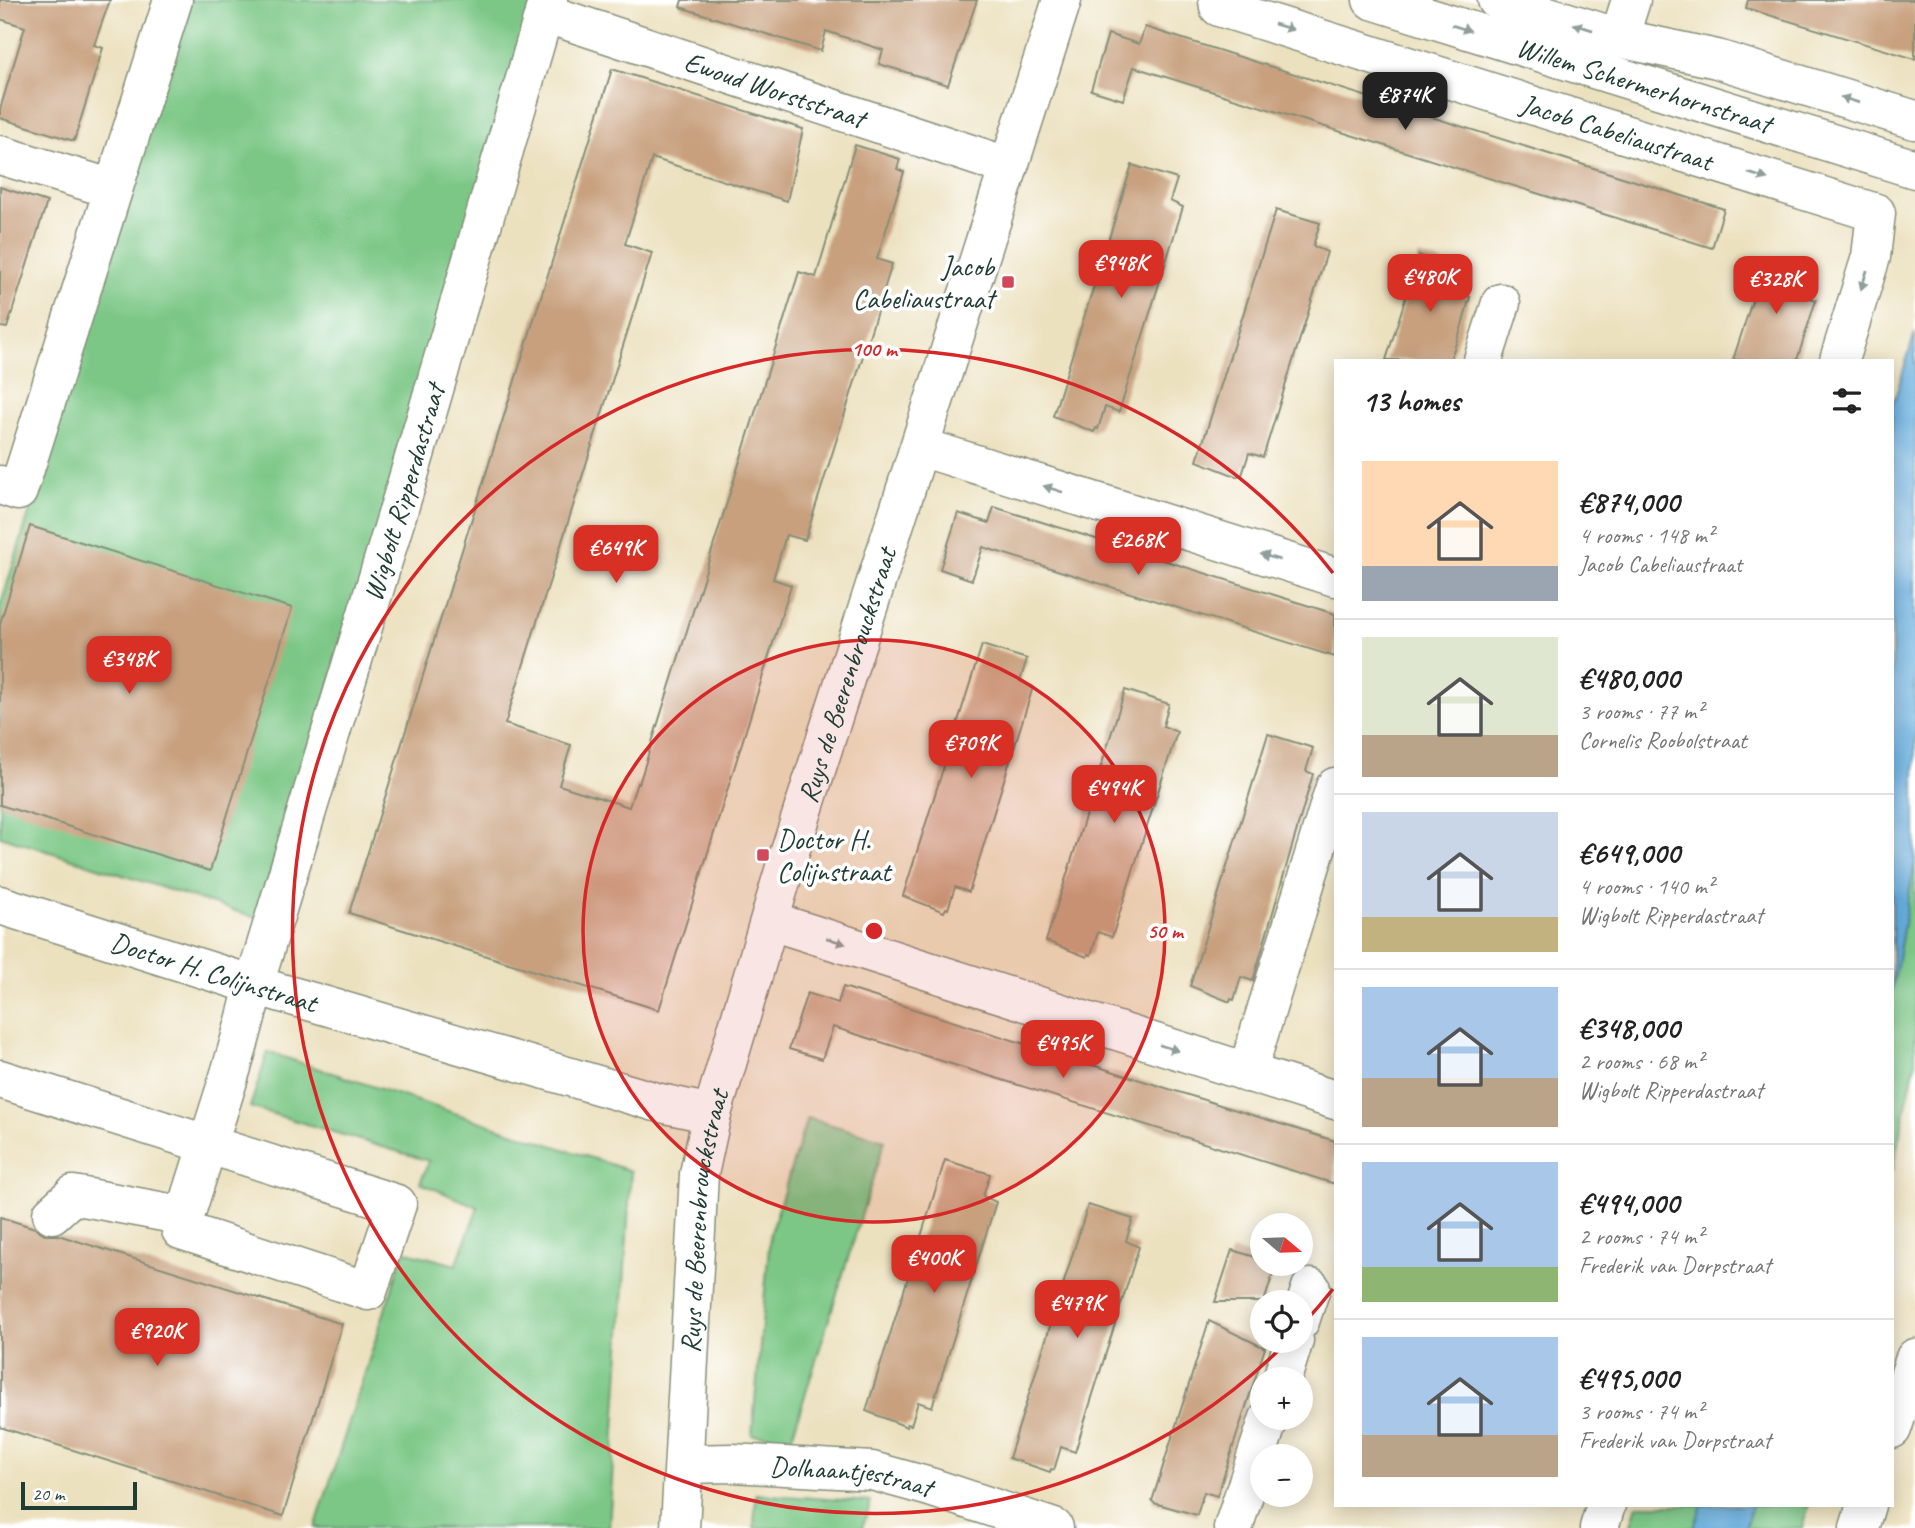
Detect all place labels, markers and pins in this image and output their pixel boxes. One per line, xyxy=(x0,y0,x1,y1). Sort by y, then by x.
pin: €874K xyxy=(1356,72,1454,132)
pin: €948K xyxy=(1072,240,1170,300)
place label: Jacob Cabeliaustraat xyxy=(853,249,998,316)
pin: €480K xyxy=(1381,254,1479,314)
pin: €328K xyxy=(1727,256,1825,316)
marker: Jacob Cabeliaustraat xyxy=(1000,274,1016,290)
pin: €268K xyxy=(1089,518,1187,577)
pin: €649K xyxy=(567,526,665,585)
pin: €348K xyxy=(80,636,178,696)
pin: €709K xyxy=(922,720,1020,780)
pin: €494K xyxy=(1065,766,1163,825)
place label: Doctor H. Colijnstraat xyxy=(777,822,893,889)
marker: Doctor H. Colijnstraat xyxy=(755,847,771,863)
centre of rings xyxy=(862,919,886,943)
pin: €495K xyxy=(1014,1020,1112,1080)
pin: €400K xyxy=(885,1236,983,1295)
pin: €479K xyxy=(1028,1280,1126,1340)
pin: €920K xyxy=(108,1308,206,1368)

